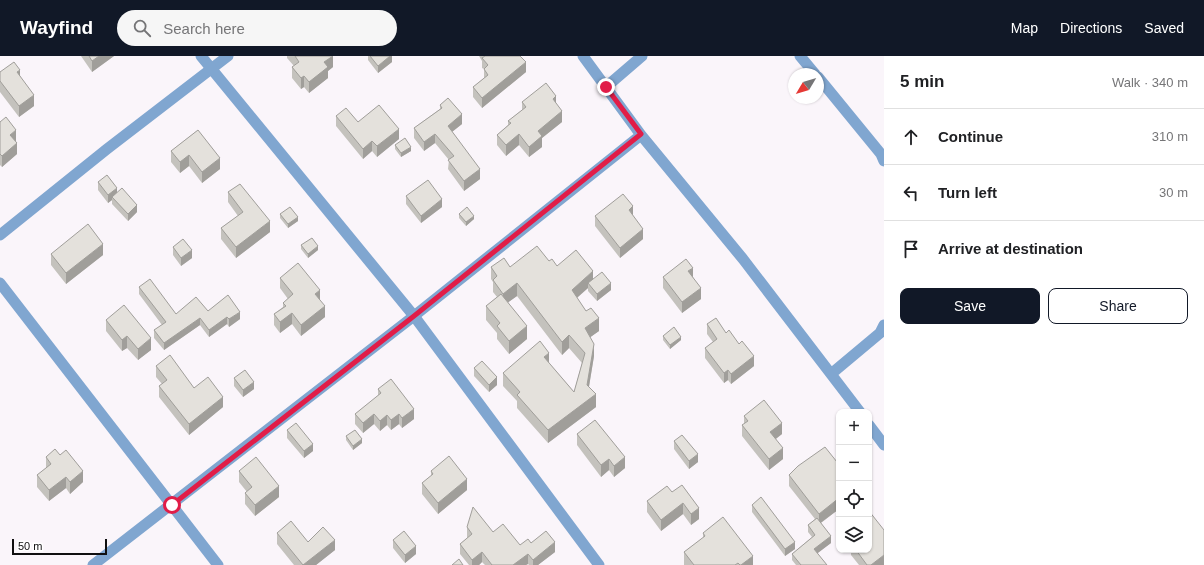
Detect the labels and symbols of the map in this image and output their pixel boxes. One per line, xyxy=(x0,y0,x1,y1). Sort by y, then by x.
north arrow xyxy=(788,68,824,104)
route end xyxy=(597,78,615,96)
route start xyxy=(163,496,181,514)
scale bar xyxy=(12,537,107,556)

